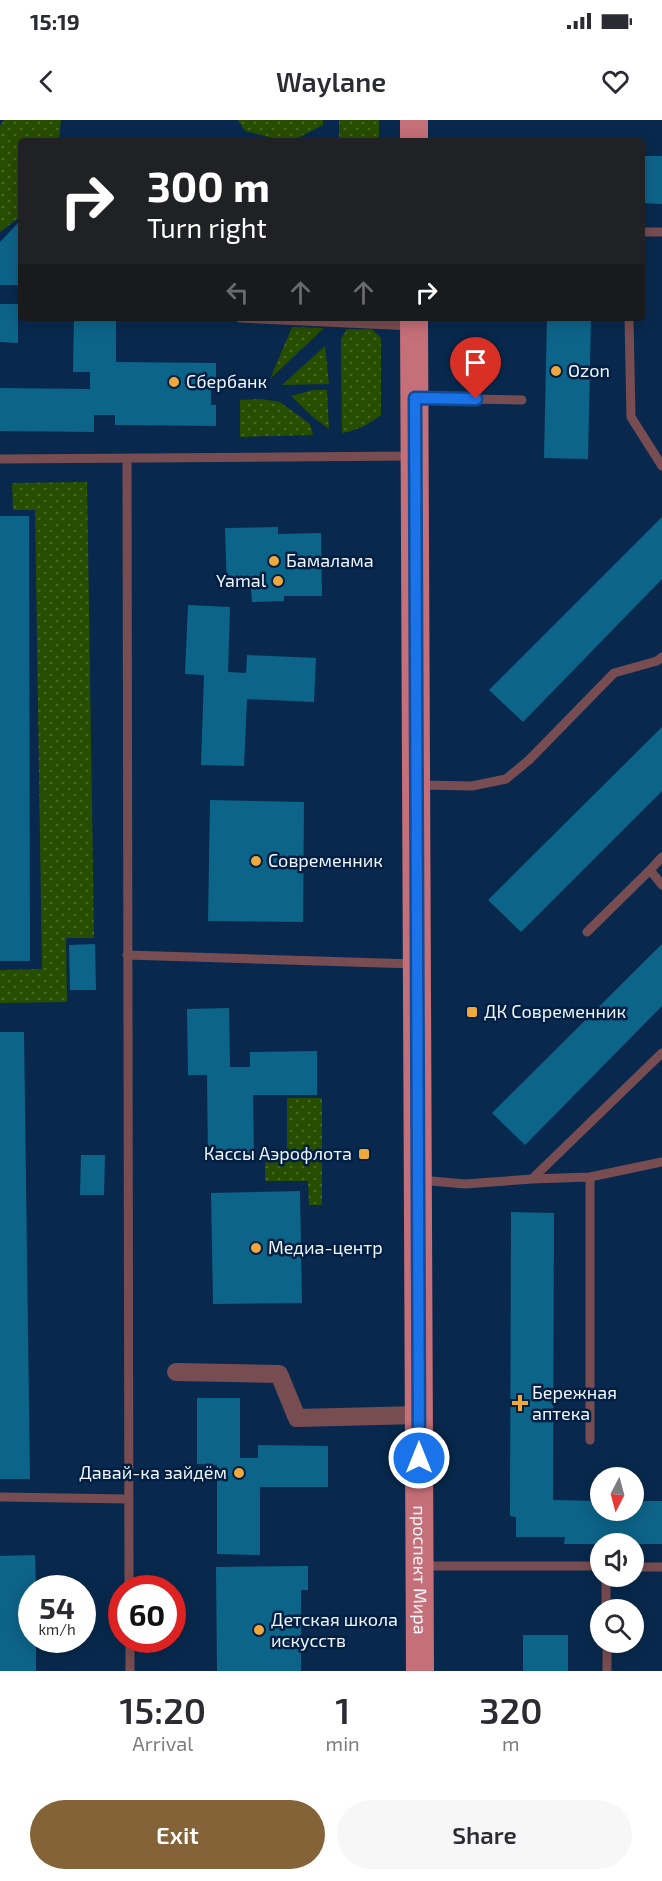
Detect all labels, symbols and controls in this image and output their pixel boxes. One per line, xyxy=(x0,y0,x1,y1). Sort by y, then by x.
text: 15:19 xyxy=(30,8,80,34)
icon: back xyxy=(30,65,63,98)
text: Waylane xyxy=(276,65,386,97)
icon: heart xyxy=(599,65,632,98)
text: 300 m xyxy=(147,160,270,210)
icon: right xyxy=(48,162,126,240)
text: Turn right xyxy=(147,211,267,243)
icon: left xyxy=(221,276,254,309)
icon: ahead xyxy=(284,276,317,309)
icon: ahead xyxy=(347,276,380,309)
icon: right xyxy=(410,276,443,309)
pin xyxy=(450,337,501,399)
icon: arrive xyxy=(459,346,492,379)
place label: Ozon xyxy=(568,359,610,381)
marker: Ozon xyxy=(549,364,563,378)
place label: Сбербанк xyxy=(186,370,268,392)
marker: Сбербанк xyxy=(167,375,181,389)
place label: Бамалама xyxy=(286,549,374,571)
marker: Бамалама xyxy=(267,554,281,568)
place label: Yamal xyxy=(216,569,267,591)
marker: Yamal xyxy=(271,574,285,588)
place label: Современник xyxy=(268,849,383,871)
marker: Современник xyxy=(249,854,263,868)
place label: ДК Современник xyxy=(484,1000,627,1022)
marker: ДК Современник xyxy=(465,1005,479,1019)
place label: Кассы Аэрофлота xyxy=(204,1142,352,1164)
marker: Кассы Аэрофлота xyxy=(357,1147,371,1161)
place label: Медиа-центр xyxy=(268,1236,383,1258)
marker: Медиа-центр xyxy=(249,1241,263,1255)
place label: Бережная аптека xyxy=(532,1381,617,1424)
marker: Бережная аптека xyxy=(513,1396,527,1410)
position arrow xyxy=(387,1426,451,1490)
place label: Давай-ка зайдём xyxy=(79,1461,227,1483)
marker: Давай-ка зайдём xyxy=(232,1466,246,1480)
north arrow xyxy=(590,1467,644,1521)
map controls xyxy=(590,1467,644,1653)
street label: проспект Мира xyxy=(409,1505,432,1635)
button: sound xyxy=(590,1533,644,1587)
speed limit sign: 60 xyxy=(108,1575,186,1653)
text: 54 xyxy=(39,1589,75,1625)
button: search xyxy=(590,1599,644,1653)
place label: Детская школа искусств xyxy=(271,1608,398,1651)
text: km/h xyxy=(38,1620,76,1638)
marker: Детская школа искусств xyxy=(252,1623,266,1637)
text: 15:20 xyxy=(120,1688,206,1731)
text: 1 xyxy=(335,1688,350,1731)
text: 320 xyxy=(479,1688,542,1731)
text: Arrival xyxy=(132,1731,193,1755)
text: min xyxy=(326,1731,360,1755)
text: m xyxy=(502,1731,520,1755)
button: Exit xyxy=(30,1800,325,1869)
button: Share xyxy=(337,1800,632,1869)

